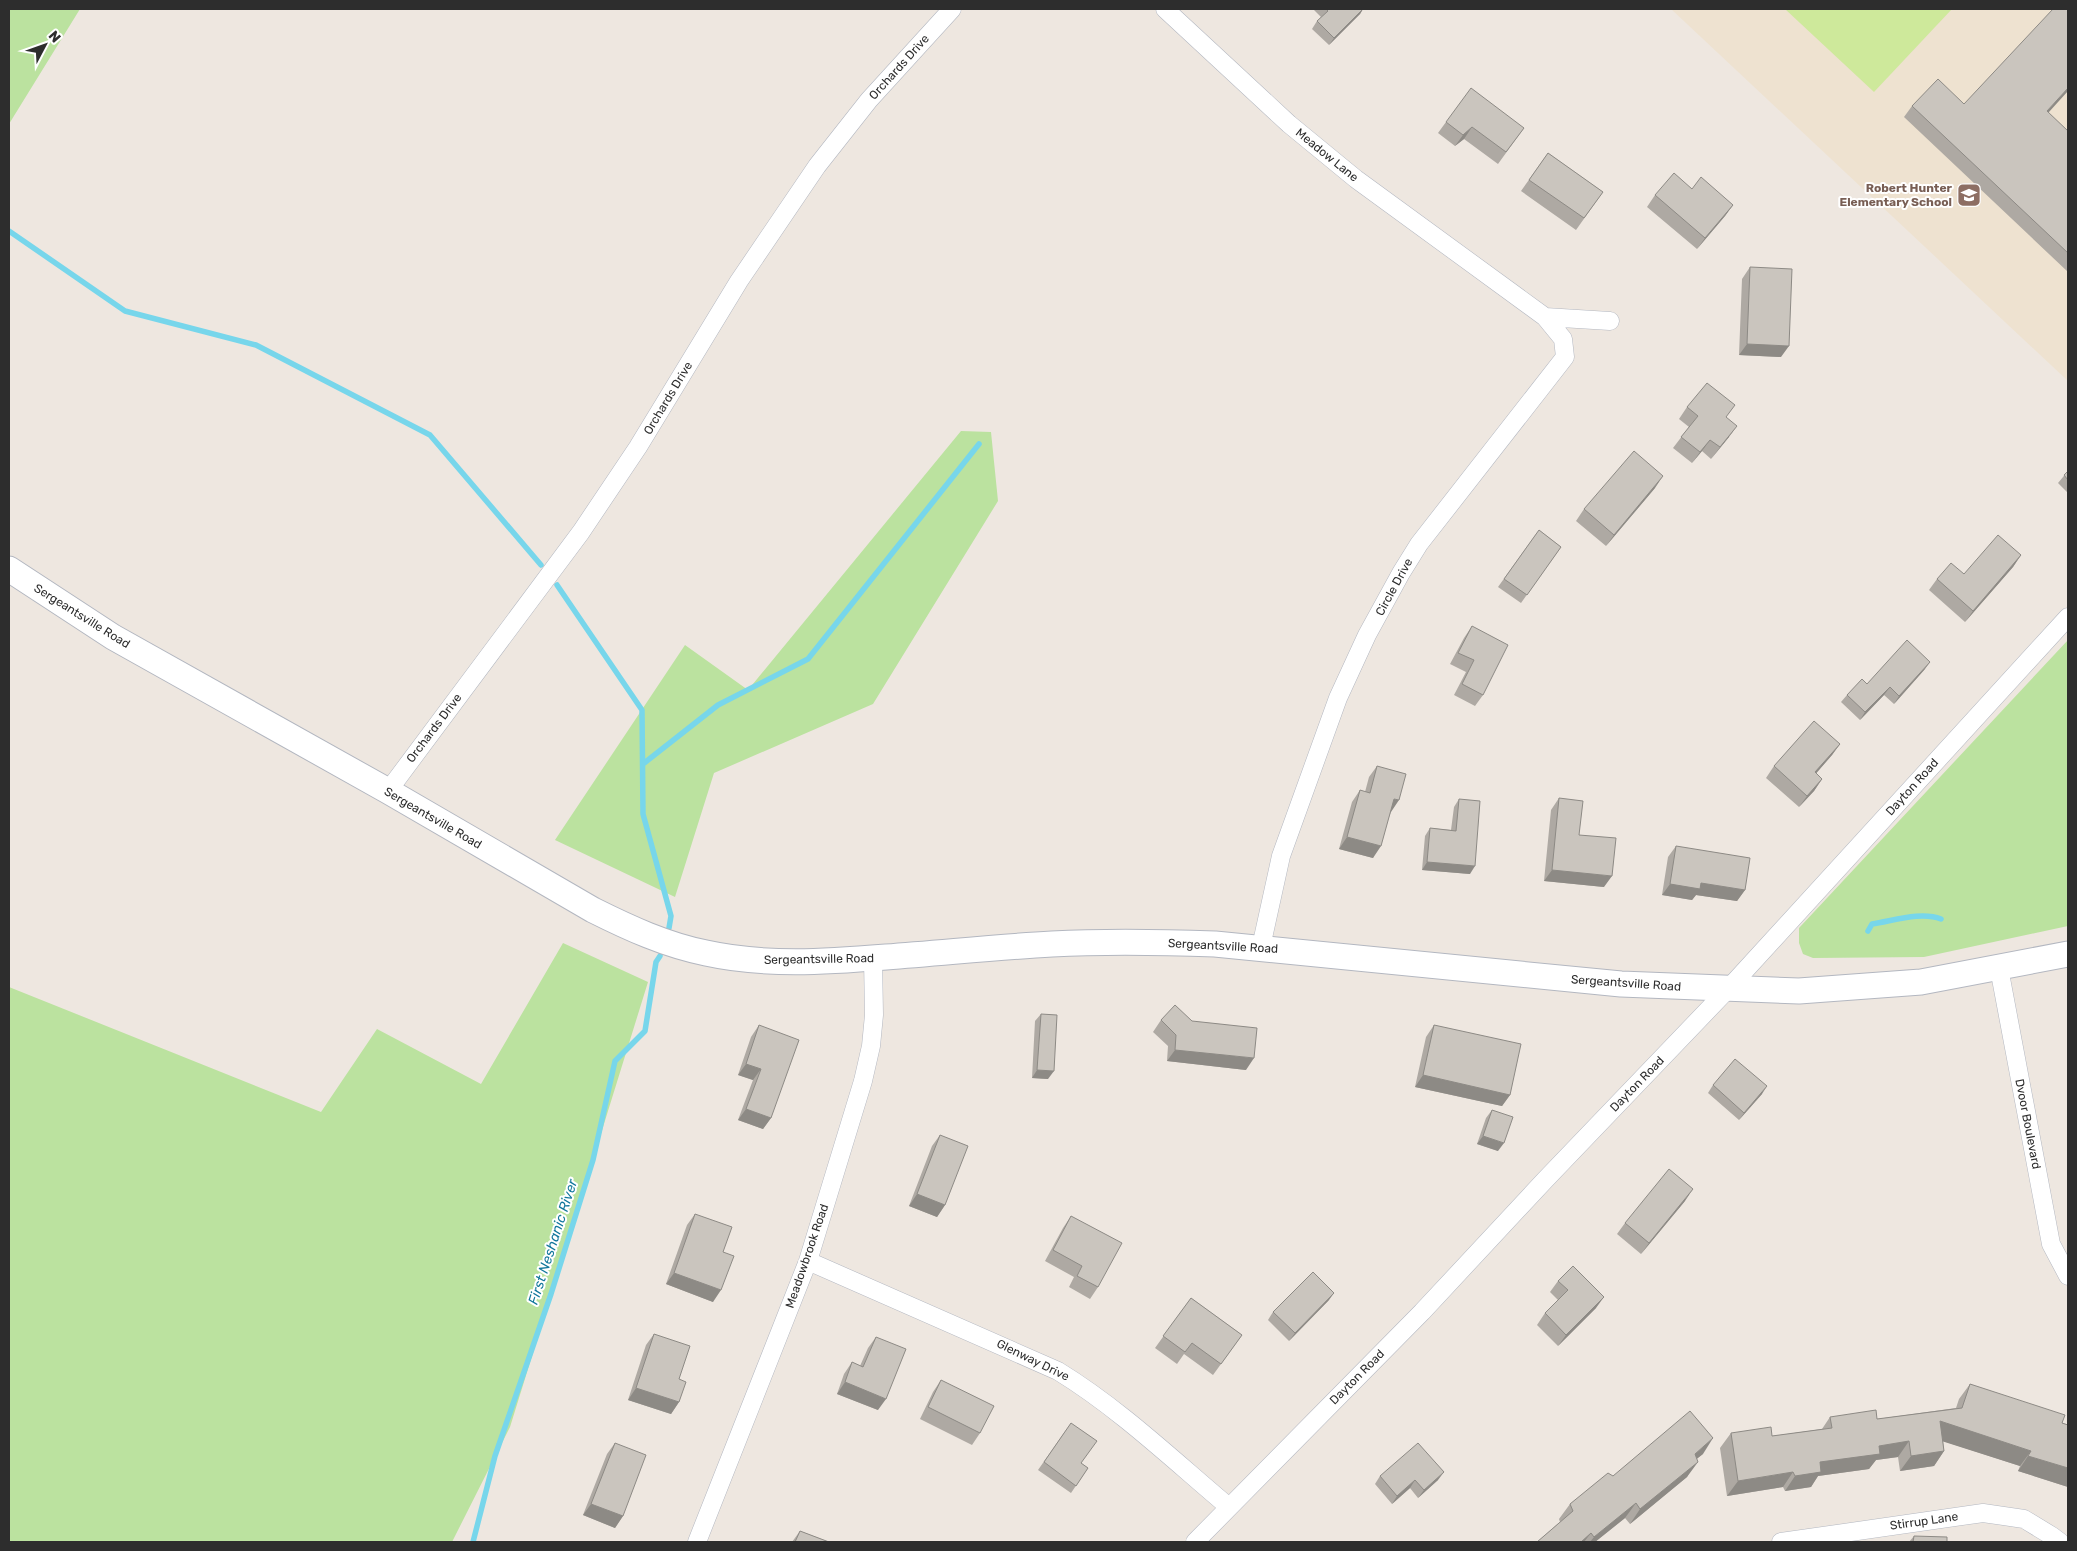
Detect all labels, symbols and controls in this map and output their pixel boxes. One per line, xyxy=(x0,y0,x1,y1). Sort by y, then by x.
north arrow xyxy=(20,20,70,70)
text: N xyxy=(45,27,64,46)
street label: Orchards Drive xyxy=(866,31,932,102)
street label: Meadow Lane xyxy=(1293,126,1361,185)
place label: Robert Hunter Elementary School xyxy=(1840,181,1953,209)
school or university icon: Robert Hunter Elementary School xyxy=(1956,182,1982,208)
street label: Orchards Drive xyxy=(641,359,695,437)
street label: Circle Drive xyxy=(1373,556,1416,618)
street label: Sergeantsville Road xyxy=(31,581,133,651)
street label: Orchards Drive xyxy=(404,691,465,765)
street label: Dayton Road xyxy=(1883,756,1941,818)
street label: Sergeantsville Road xyxy=(382,784,484,852)
street label: Sergeantsville Road xyxy=(1168,936,1278,956)
street label: Sergeantsville Road xyxy=(764,951,874,967)
street label: Sergeantsville Road xyxy=(1570,972,1682,994)
street label: Dayton Road xyxy=(1607,1053,1667,1115)
street label: Dvoor Boulevard xyxy=(2012,1078,2044,1170)
water label: First Neshanic River xyxy=(525,1177,581,1307)
street label: Meadowbrook Road xyxy=(783,1202,831,1310)
street label: Glenway Drive xyxy=(994,1336,1072,1384)
street label: Dayton Road xyxy=(1327,1347,1387,1407)
street label: Stirrup Lane xyxy=(1889,1509,1959,1533)

